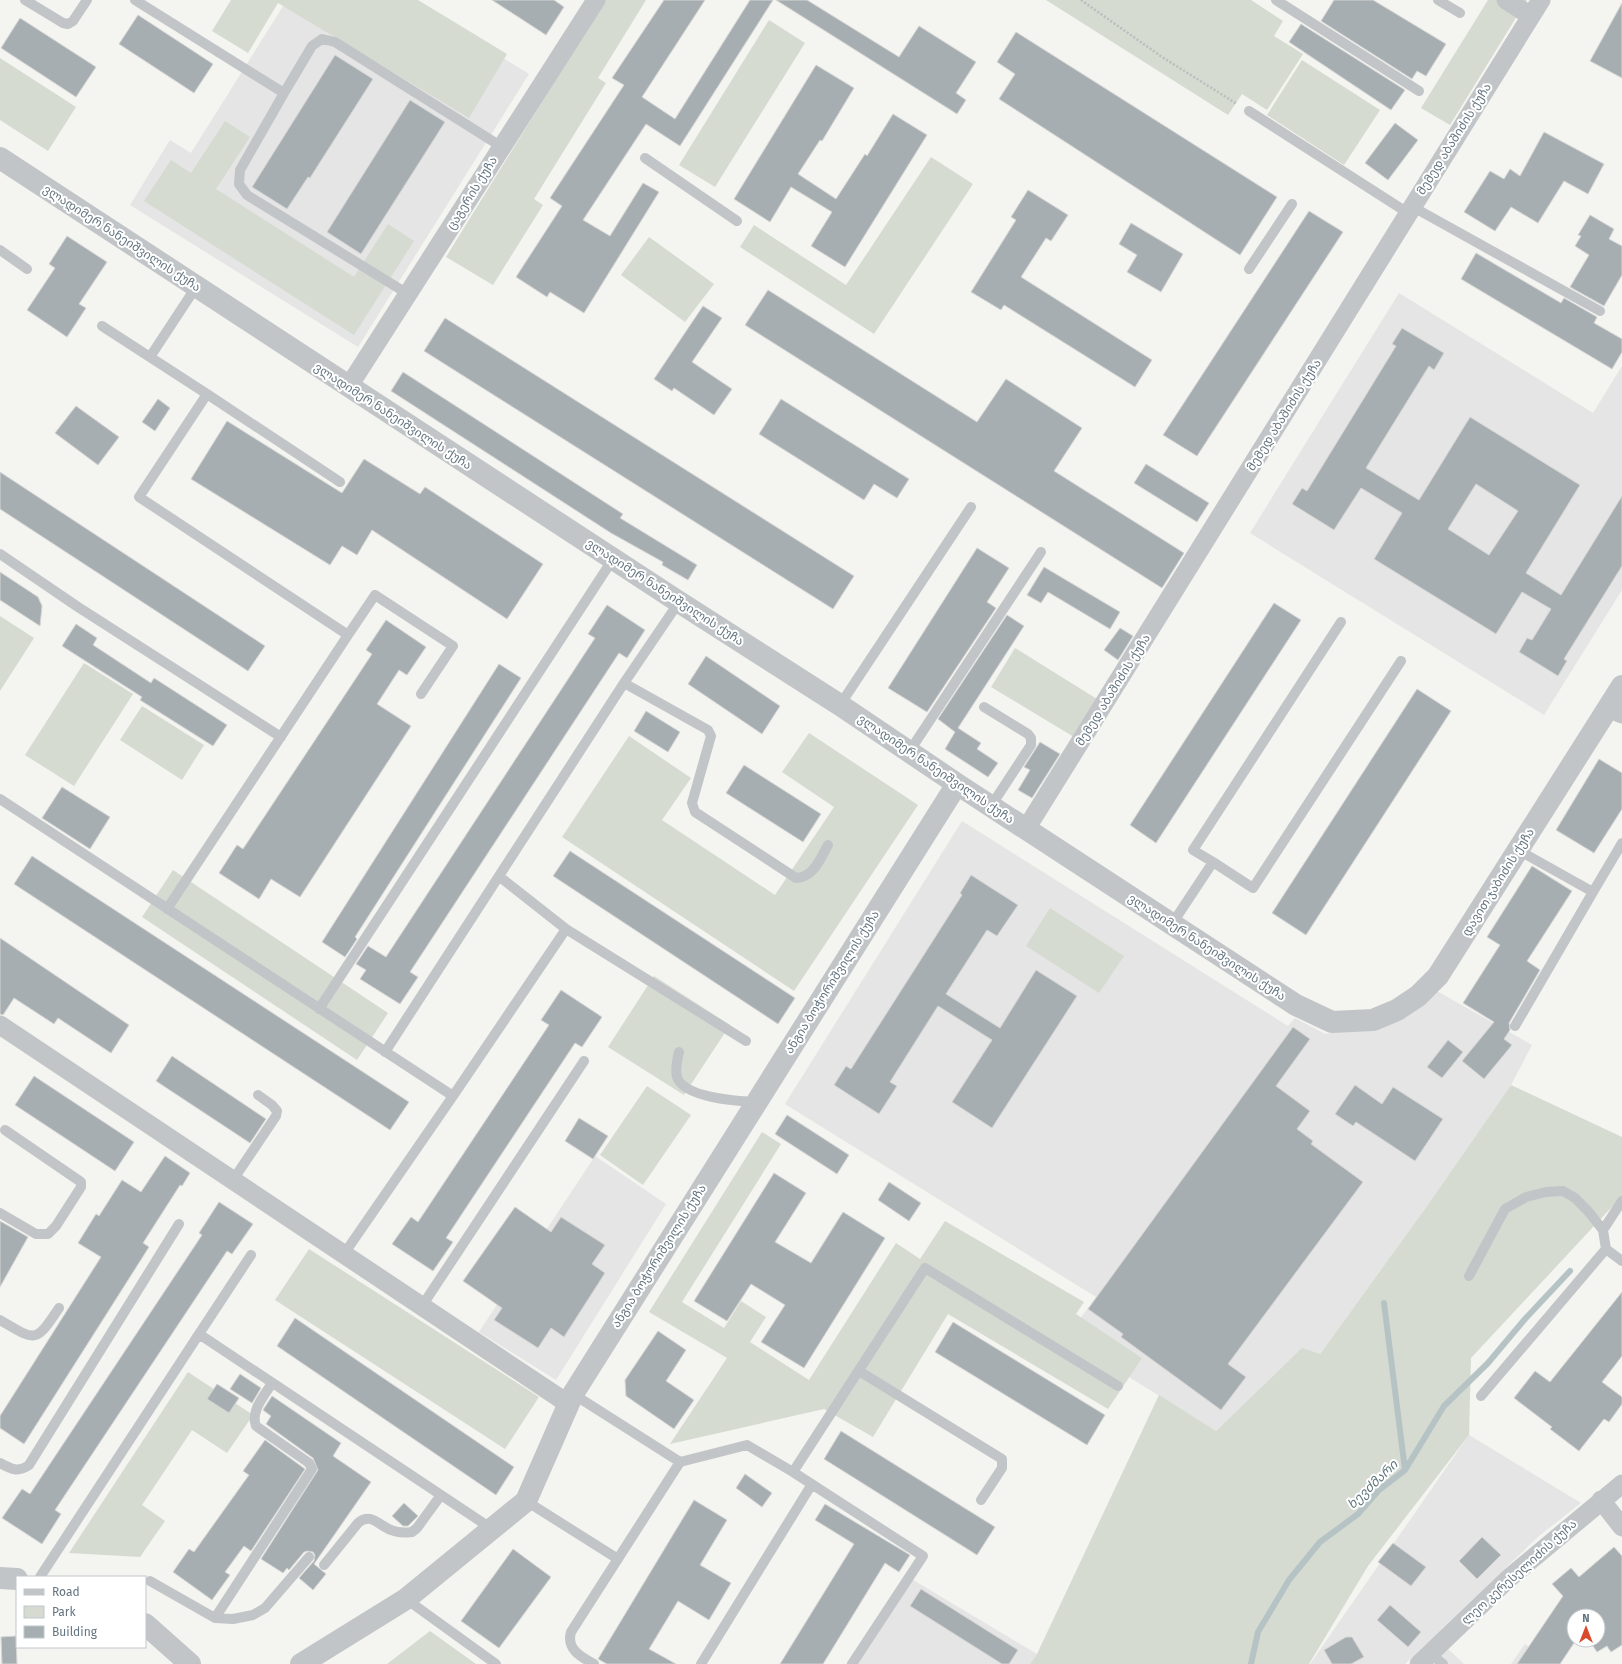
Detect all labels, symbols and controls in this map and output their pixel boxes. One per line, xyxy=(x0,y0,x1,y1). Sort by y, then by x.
street label: მემედ აბაშიძის ქუჩა xyxy=(1414,81,1495,198)
street label: ცაგერის ქუჩა xyxy=(444,154,500,232)
street label: ვლადიმერ ნანეიშვილის ქუჩა xyxy=(40,182,203,295)
street label: მემედ აბაშიძის ქუჩა xyxy=(1244,357,1325,474)
street label: ვლადიმერ ნანეიშვილის ქუჩა xyxy=(311,360,474,473)
street label: ვლადიმერ ნანეიშვილის ქუჩა xyxy=(583,536,746,649)
street label: მემედ აბაშიძის ქუჩა xyxy=(1073,632,1154,749)
street label: ვლადიმერ ნანეიშვილის ქუჩა xyxy=(855,711,1017,827)
street label: დავით ჯაბიძის ქუჩა xyxy=(1459,825,1538,939)
street label: ვლადიმერ ნანეიშვილის ქუჩა xyxy=(1125,891,1288,1004)
street label: ანგია ბოჭორიშვილის ქუჩა xyxy=(782,908,883,1057)
street label: ანგია ბოჭორიშვილის ქუჩა xyxy=(609,1182,710,1331)
water label: ხევძმარი xyxy=(1344,1457,1401,1513)
street label: ლეო კერესელიძის ქუჩა xyxy=(1459,1517,1580,1628)
legend xyxy=(16,1576,146,1648)
text: Road xyxy=(52,1585,80,1599)
text: Park xyxy=(52,1605,76,1619)
north arrow xyxy=(1566,1608,1606,1648)
text: N xyxy=(1582,1612,1590,1625)
text: Building xyxy=(52,1625,98,1639)

